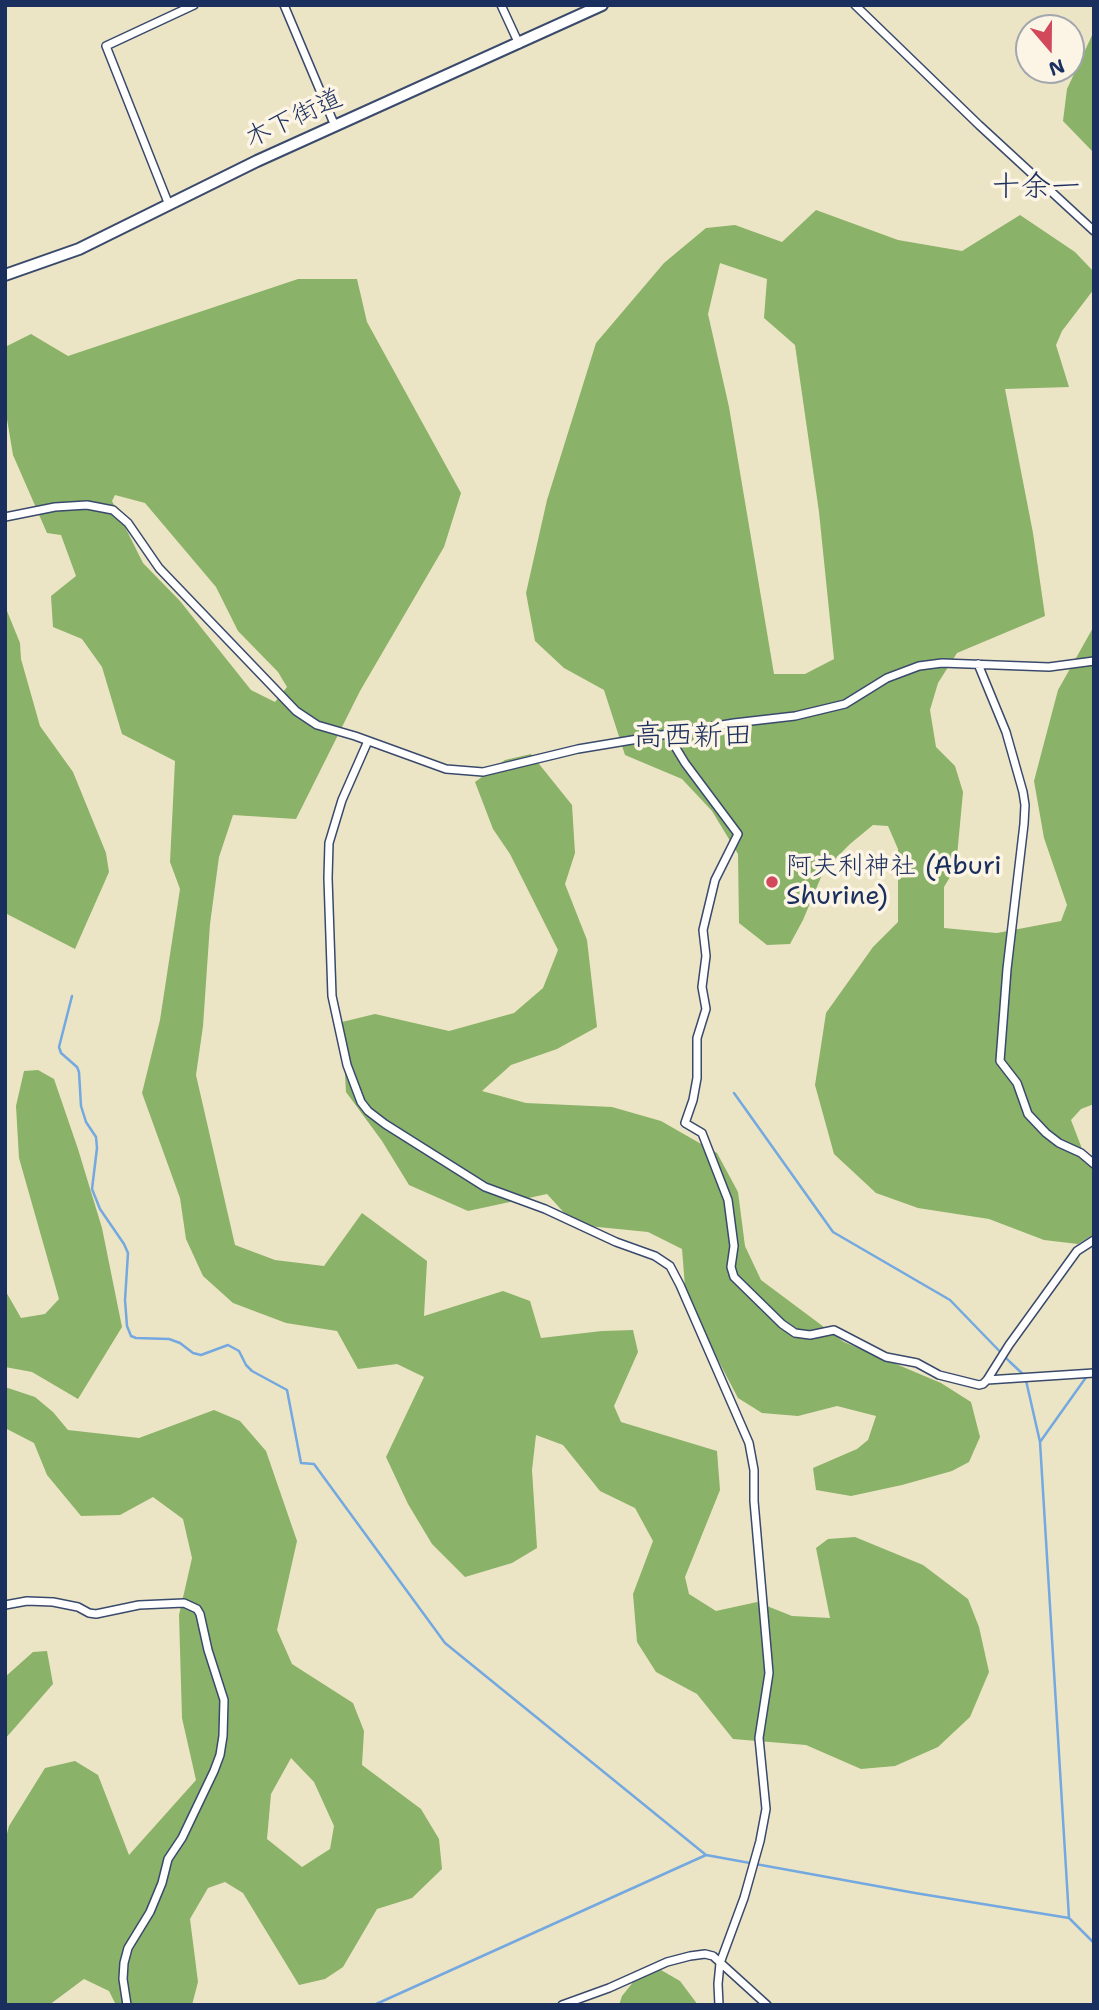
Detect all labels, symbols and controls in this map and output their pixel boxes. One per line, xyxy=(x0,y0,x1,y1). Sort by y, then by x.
north arrow xyxy=(1015,14,1085,84)
text: N xyxy=(1045,53,1068,82)
street label: 木下街道 xyxy=(240,83,348,155)
district label: 十余一 xyxy=(991,170,1081,206)
district label: 高西新田 xyxy=(633,719,753,755)
place label: 阿夫利神社 (Aburi Shurine) xyxy=(786,851,1002,912)
marker: 阿夫利神社 (Aburi Shurine) xyxy=(764,874,780,890)

